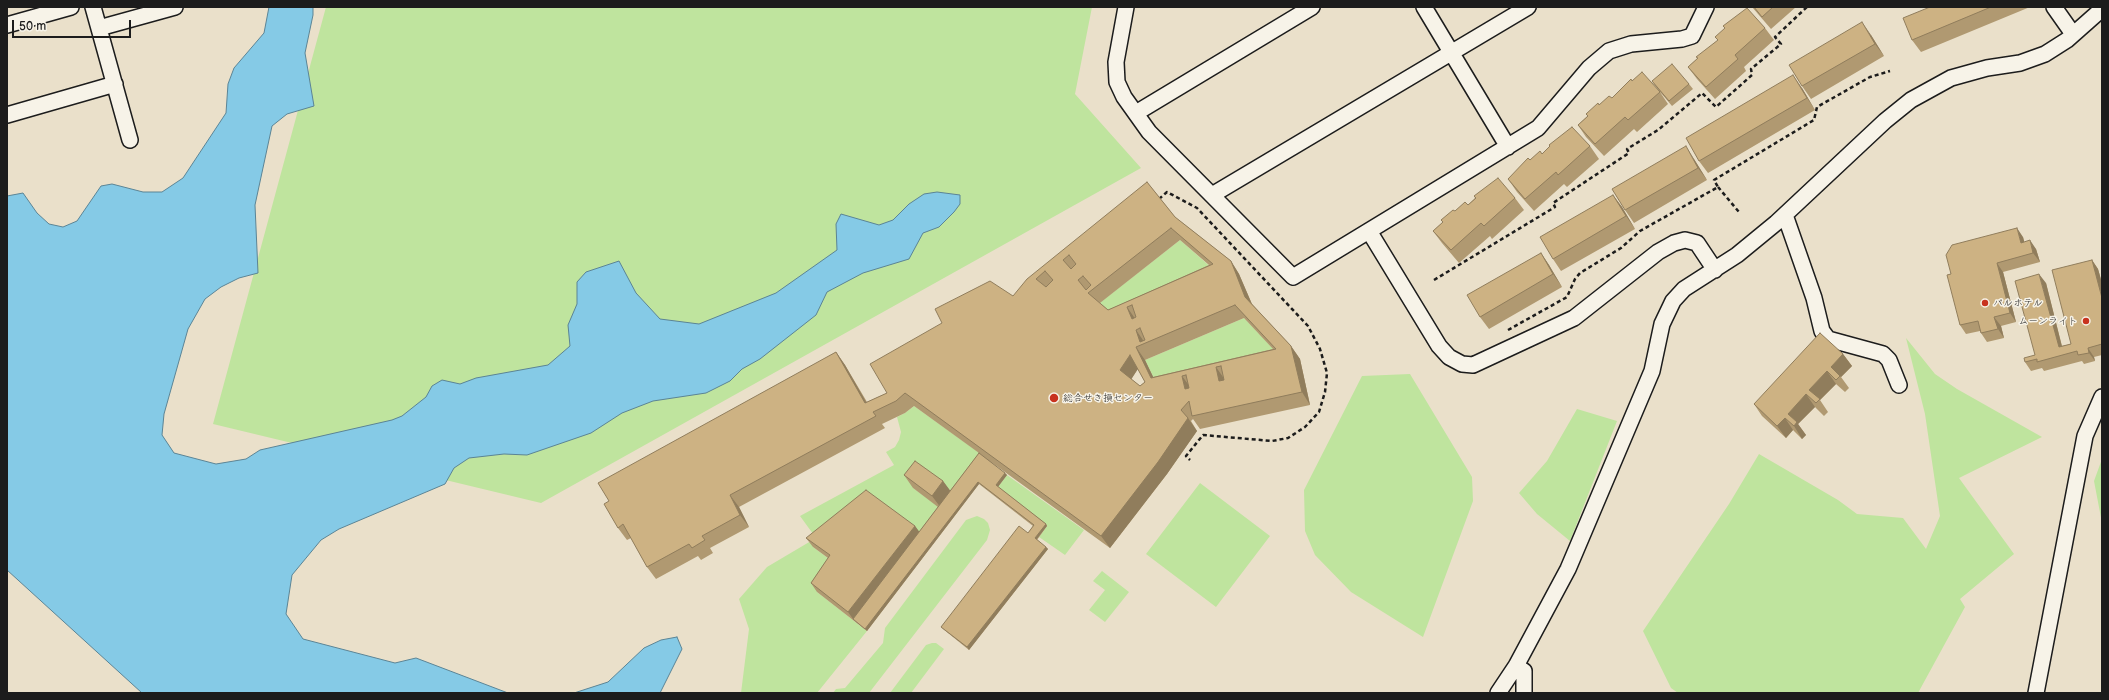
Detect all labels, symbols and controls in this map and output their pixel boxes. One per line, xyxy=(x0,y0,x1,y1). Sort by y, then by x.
scale bar xyxy=(14,12,133,38)
text: 50 m xyxy=(19,19,46,34)
place label: パルホテル xyxy=(1993,297,2043,309)
marker: パルホテル xyxy=(1980,298,1990,308)
place label: ムーンライト xyxy=(2018,315,2078,327)
marker: ムーンライト xyxy=(2081,316,2091,326)
marker: 総合せき損センター xyxy=(1048,392,1060,404)
place label: 総合せき損センター xyxy=(1063,392,1153,404)

